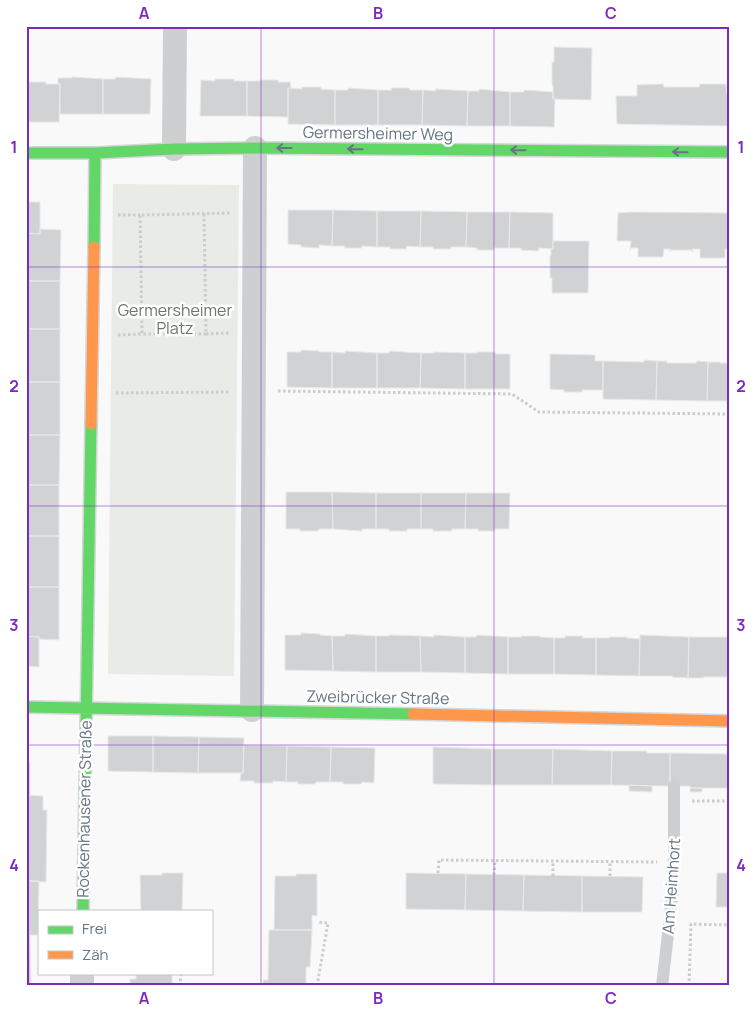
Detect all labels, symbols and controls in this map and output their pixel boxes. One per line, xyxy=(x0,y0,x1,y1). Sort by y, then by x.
text: A xyxy=(139,2,150,24)
text: B xyxy=(373,2,383,24)
text: C xyxy=(605,2,617,24)
street label: Germersheimer Weg xyxy=(303,121,453,145)
text: 1 xyxy=(10,136,18,158)
text: 1 xyxy=(737,136,745,158)
one-way arrow xyxy=(277,143,293,153)
one-way arrow xyxy=(347,144,364,154)
one-way arrow xyxy=(510,145,526,155)
one-way arrow xyxy=(672,147,688,157)
park label: Germersheimer Platz xyxy=(118,299,232,339)
text: 2 xyxy=(9,375,19,397)
text: 2 xyxy=(736,375,746,397)
text: 3 xyxy=(9,614,19,636)
text: 3 xyxy=(736,614,746,636)
street label: Zweibrücker Straße xyxy=(306,685,450,709)
street label: Rockenhausener Straße xyxy=(71,720,97,898)
street label: Am Heimhort xyxy=(657,838,685,934)
text: 4 xyxy=(9,854,19,876)
text: 4 xyxy=(736,854,746,876)
legend xyxy=(38,910,212,974)
text: Frei xyxy=(82,918,107,939)
text: Zäh xyxy=(82,944,109,965)
text: A xyxy=(139,987,150,1009)
text: B xyxy=(373,987,383,1009)
text: C xyxy=(605,987,617,1009)

